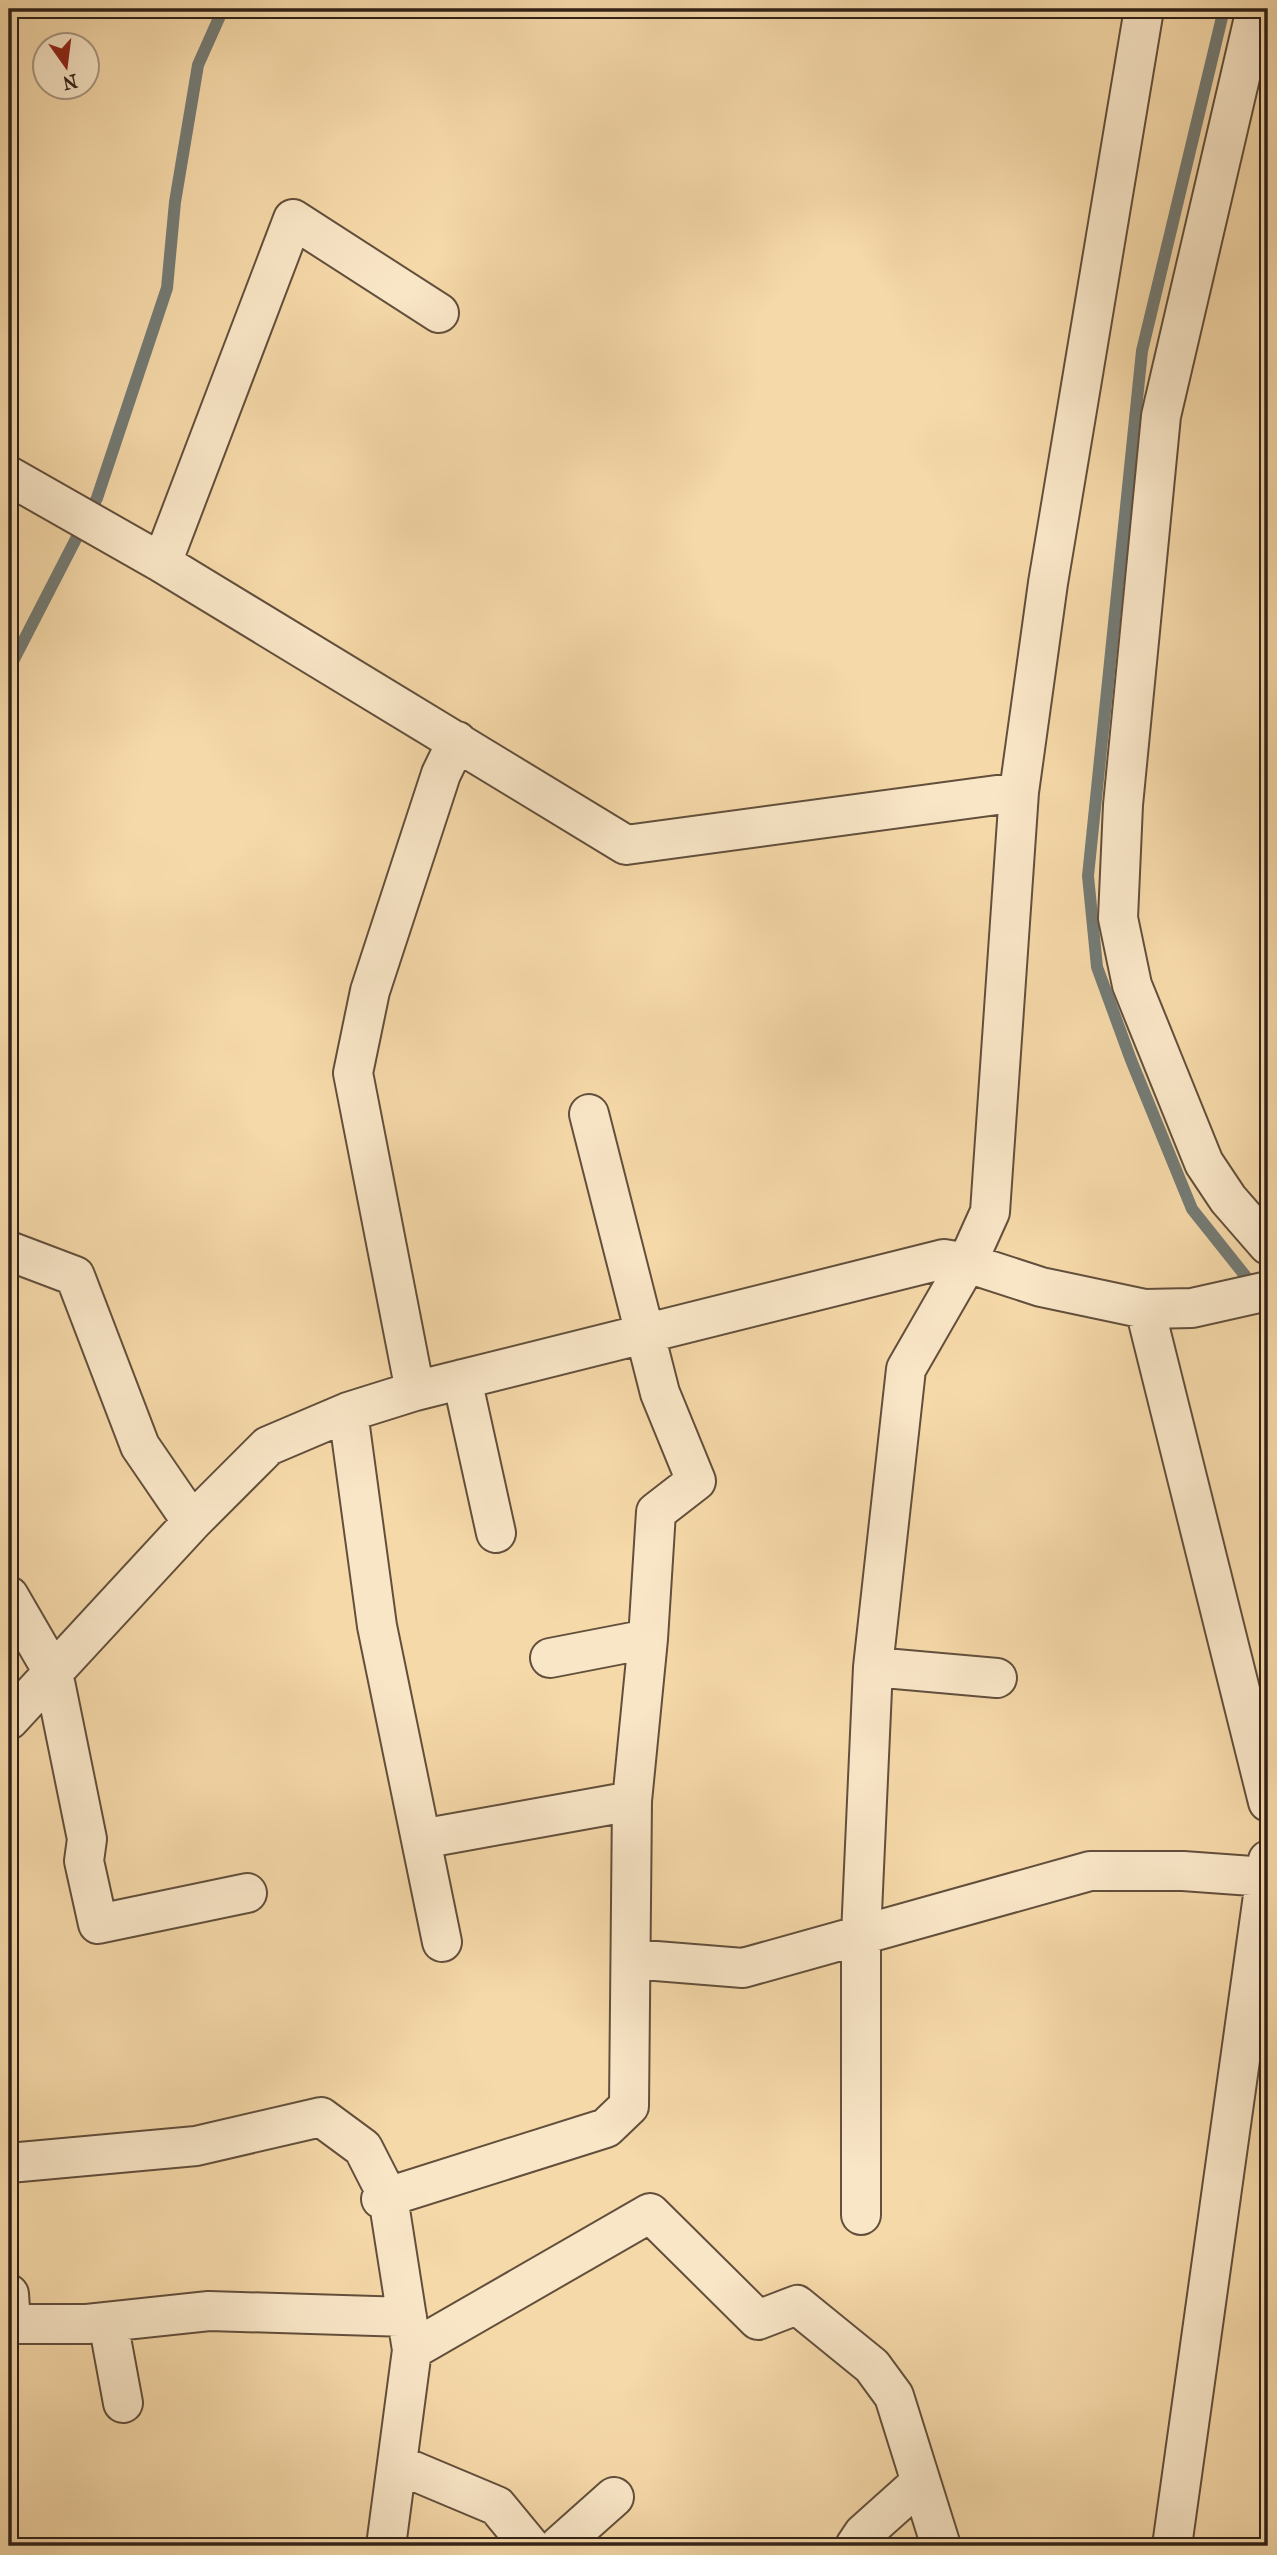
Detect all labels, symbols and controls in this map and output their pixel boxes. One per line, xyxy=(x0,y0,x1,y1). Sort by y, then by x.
north arrow xyxy=(32,32,102,102)
text: N xyxy=(60,69,80,94)

